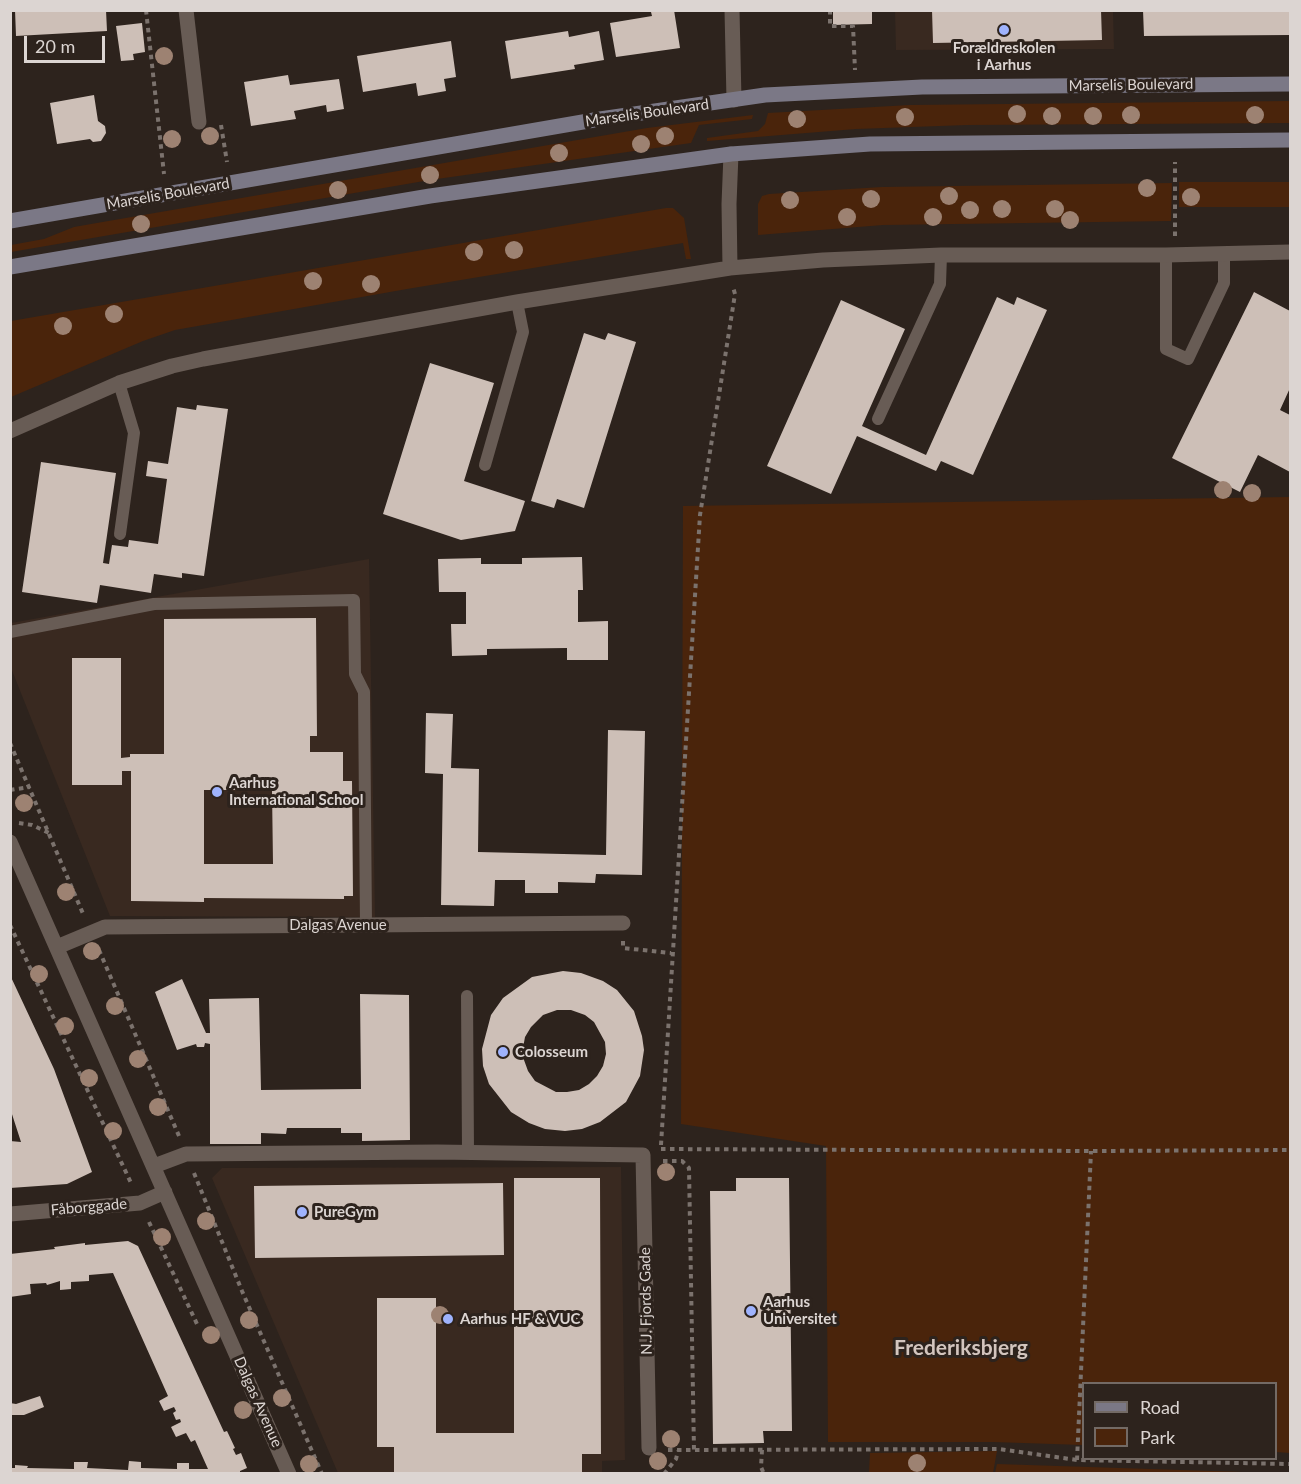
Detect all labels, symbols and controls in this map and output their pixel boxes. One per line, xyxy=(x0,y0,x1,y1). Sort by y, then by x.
marker: Forældreskolen i Aarhus xyxy=(997,23,1011,37)
scale bar xyxy=(27,24,108,62)
text: 20 m xyxy=(35,35,75,57)
place label: Forældreskolen i Aarhus xyxy=(953,39,1055,74)
street label: Marselis Boulevard xyxy=(1068,75,1194,95)
street label: Marselis Boulevard xyxy=(584,95,710,131)
street label: Marselis Boulevard xyxy=(105,174,231,214)
place label: Aarhus International School xyxy=(229,774,363,809)
marker: Aarhus International School xyxy=(210,785,224,799)
street label: Dalgas Avenue xyxy=(289,916,387,934)
place label: Colosseum xyxy=(515,1043,588,1061)
marker: Colosseum xyxy=(496,1045,510,1059)
street label: Fåborggade xyxy=(50,1195,128,1219)
place label: PureGym xyxy=(314,1203,376,1221)
marker: PureGym xyxy=(295,1205,309,1219)
street label: N.J. Fjords Gade xyxy=(636,1247,656,1355)
place label: Aarhus Universitet xyxy=(763,1293,837,1328)
marker: Aarhus Universitet xyxy=(744,1304,758,1318)
place label: Aarhus HF & VUC xyxy=(460,1310,580,1328)
marker: Aarhus HF & VUC xyxy=(441,1312,455,1326)
district label: Frederiksbjerg xyxy=(894,1335,1028,1361)
street label: Dalgas Avenue xyxy=(230,1354,286,1450)
legend xyxy=(1082,1382,1277,1460)
text: Road xyxy=(1140,1396,1180,1418)
text: Park xyxy=(1140,1426,1175,1448)

